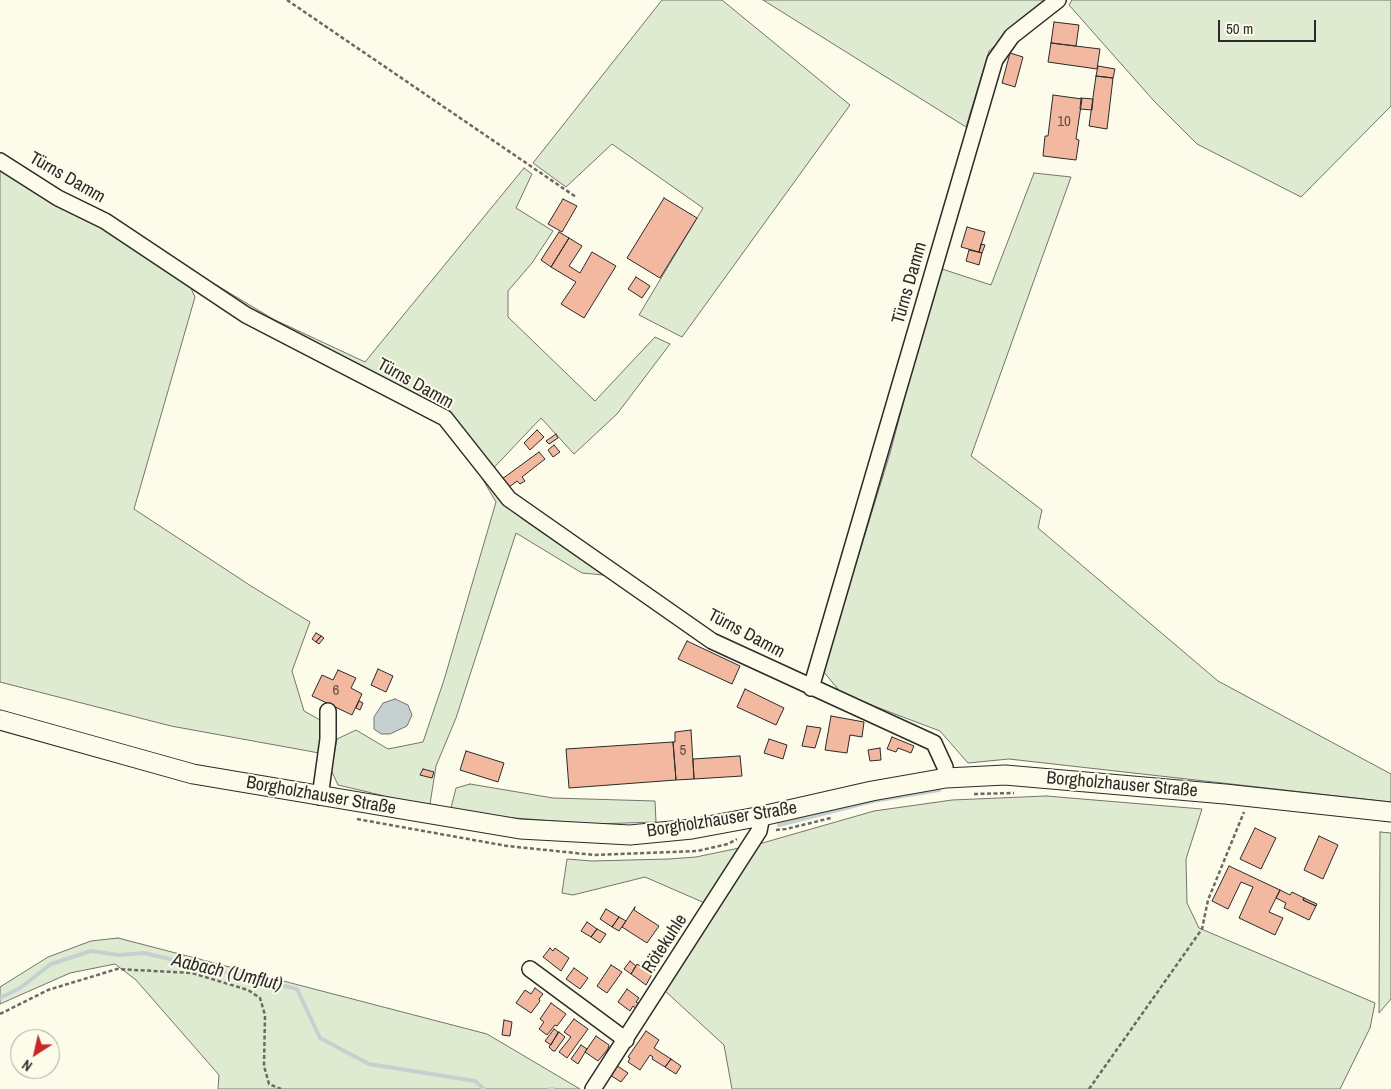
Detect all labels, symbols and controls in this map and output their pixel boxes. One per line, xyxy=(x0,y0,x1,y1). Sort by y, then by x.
scale bar xyxy=(1221,10,1318,42)
text: 50 m xyxy=(1226,18,1253,39)
house number: 10 xyxy=(1057,113,1071,131)
street label: Türns Damm xyxy=(25,148,109,208)
street label: Türns Damm xyxy=(888,240,932,326)
street label: Türns Damm xyxy=(373,354,457,414)
street label: Türns Damm xyxy=(704,605,788,663)
house number: 6 xyxy=(333,682,339,700)
house number: 5 xyxy=(680,742,686,760)
street label: Borgholzhauser Straße xyxy=(1045,768,1199,802)
street label: Borgholzhauser Straße xyxy=(244,772,398,820)
street label: Borgholzhauser Straße xyxy=(645,797,799,843)
street label: Rötekuhle xyxy=(638,910,692,978)
water label: Aabach (Umflut) xyxy=(170,949,284,997)
north arrow xyxy=(10,1029,60,1079)
text: N xyxy=(18,1056,36,1075)

